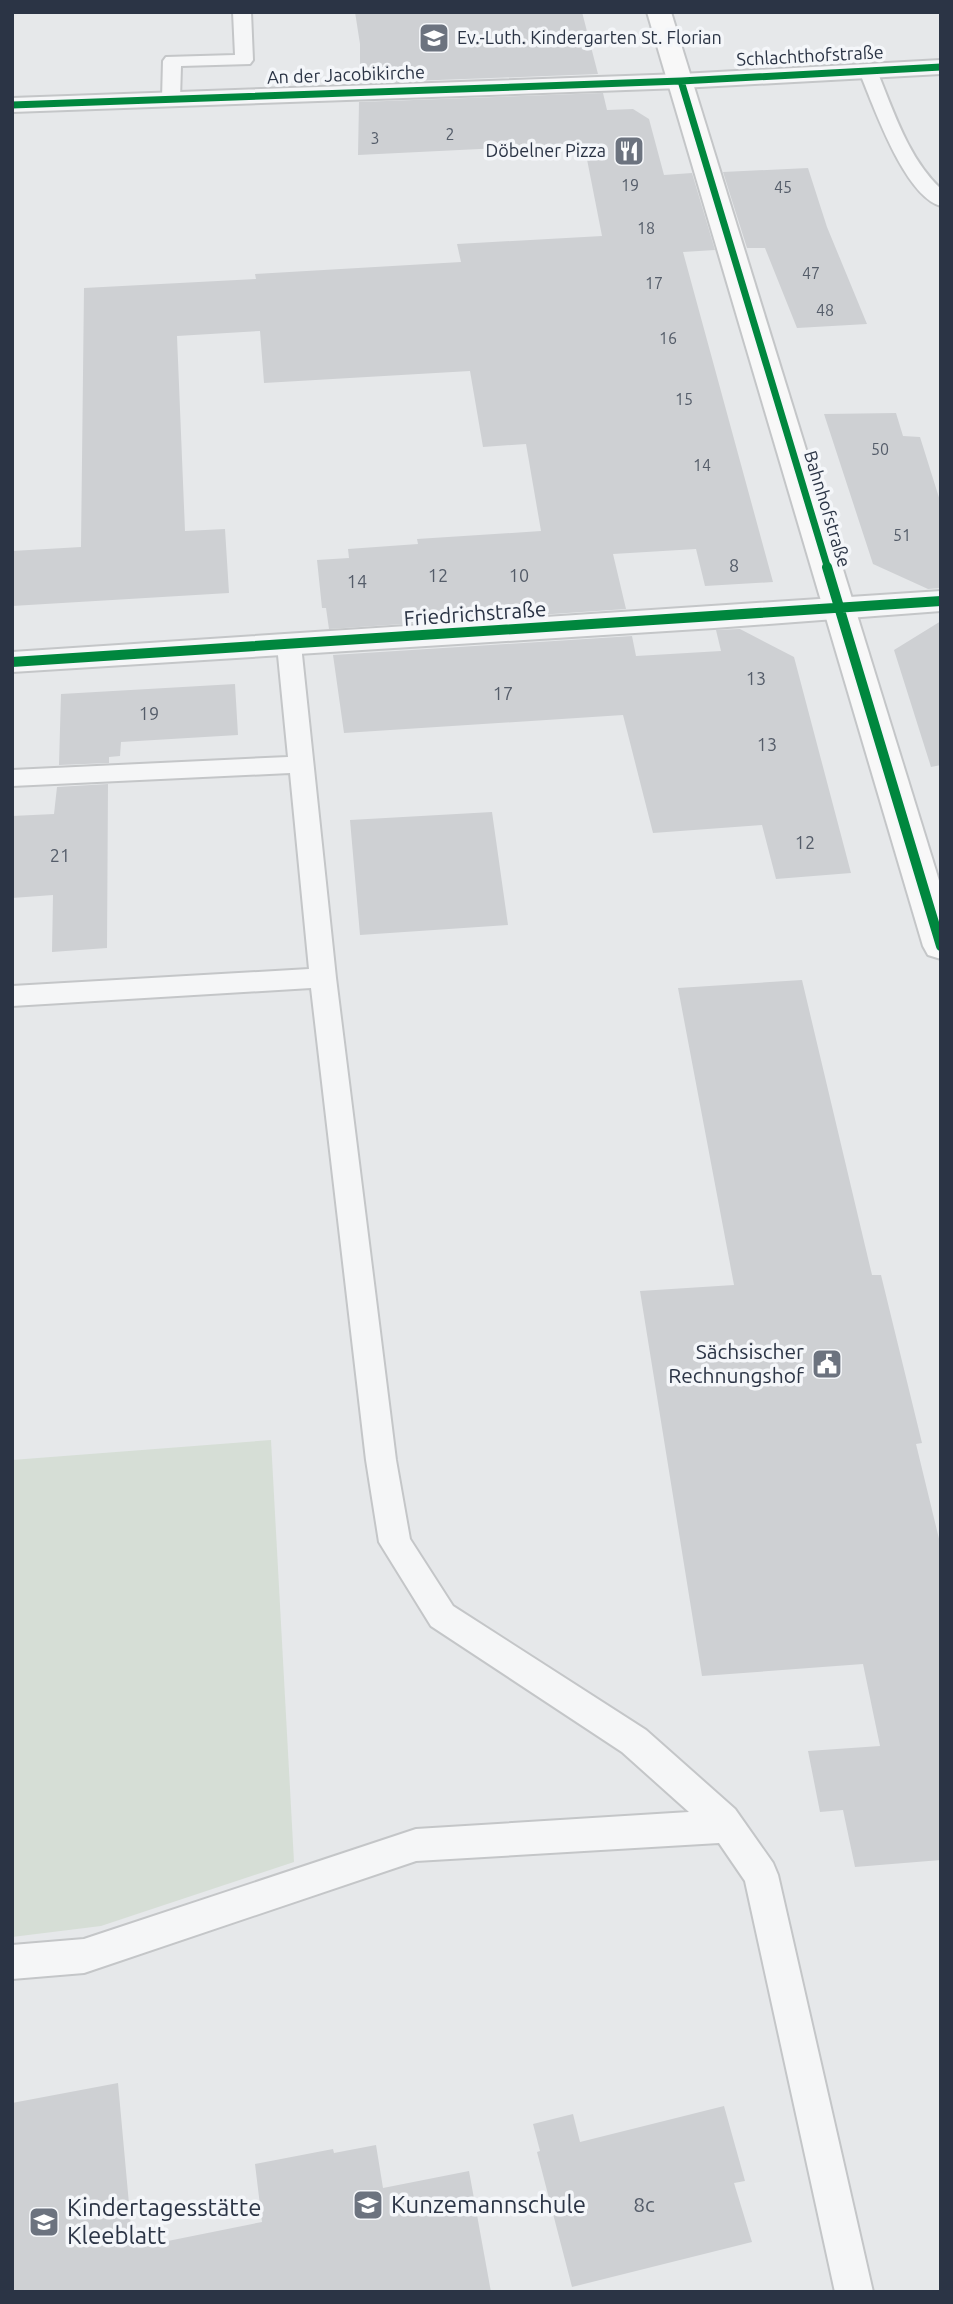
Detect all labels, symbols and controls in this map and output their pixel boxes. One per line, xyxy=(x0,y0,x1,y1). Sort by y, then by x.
school or university icon: Ev.-Luth. Kindergarten St. Florian xyxy=(417,21,451,55)
place label: Ev.-Luth. Kindergarten St. Florian xyxy=(457,27,722,47)
street label: Schlachthofstraße xyxy=(736,41,884,69)
street label: An der Jacobikirche xyxy=(267,61,425,87)
house number: 2 xyxy=(445,125,455,143)
house number: 3 xyxy=(370,129,380,147)
restaurant icon: Döbelner Pizza xyxy=(612,134,646,168)
place label: Döbelner Pizza xyxy=(486,140,606,160)
house number: 19 xyxy=(621,176,639,194)
house number: 45 xyxy=(774,178,792,196)
house number: 18 xyxy=(637,219,655,237)
house number: 47 xyxy=(802,264,820,282)
house number: 17 xyxy=(645,274,663,292)
house number: 48 xyxy=(816,301,834,319)
house number: 16 xyxy=(659,329,677,347)
house number: 15 xyxy=(675,390,693,408)
house number: 50 xyxy=(871,440,889,458)
street label: Bahnhofstraße xyxy=(801,448,855,569)
house number: 14 xyxy=(693,456,711,474)
house number: 51 xyxy=(893,526,911,544)
house number: 8 xyxy=(729,555,739,575)
house number: 12 xyxy=(428,565,448,585)
house number: 10 xyxy=(509,565,529,585)
house number: 14 xyxy=(347,571,367,591)
street label: Friedrichstraße xyxy=(403,596,547,630)
house number: 13 xyxy=(746,668,766,688)
house number: 17 xyxy=(493,683,513,703)
house number: 19 xyxy=(139,703,159,723)
house number: 13 xyxy=(757,734,777,754)
house number: 12 xyxy=(795,832,815,852)
house number: 21 xyxy=(50,845,70,865)
place label: Sächsischer Rechnungshof xyxy=(668,1339,805,1387)
public building icon: Sächsischer Rechnungshof xyxy=(810,1347,844,1381)
school or university icon: Kunzemannschule xyxy=(351,2188,385,2222)
place label: Kunzemannschule xyxy=(391,2191,586,2218)
house number: 8c xyxy=(633,2192,655,2216)
place label: Kindertagesstätte Kleeblatt xyxy=(67,2194,261,2249)
school or university icon: Kindertagesstätte Kleeblatt xyxy=(27,2205,61,2239)

